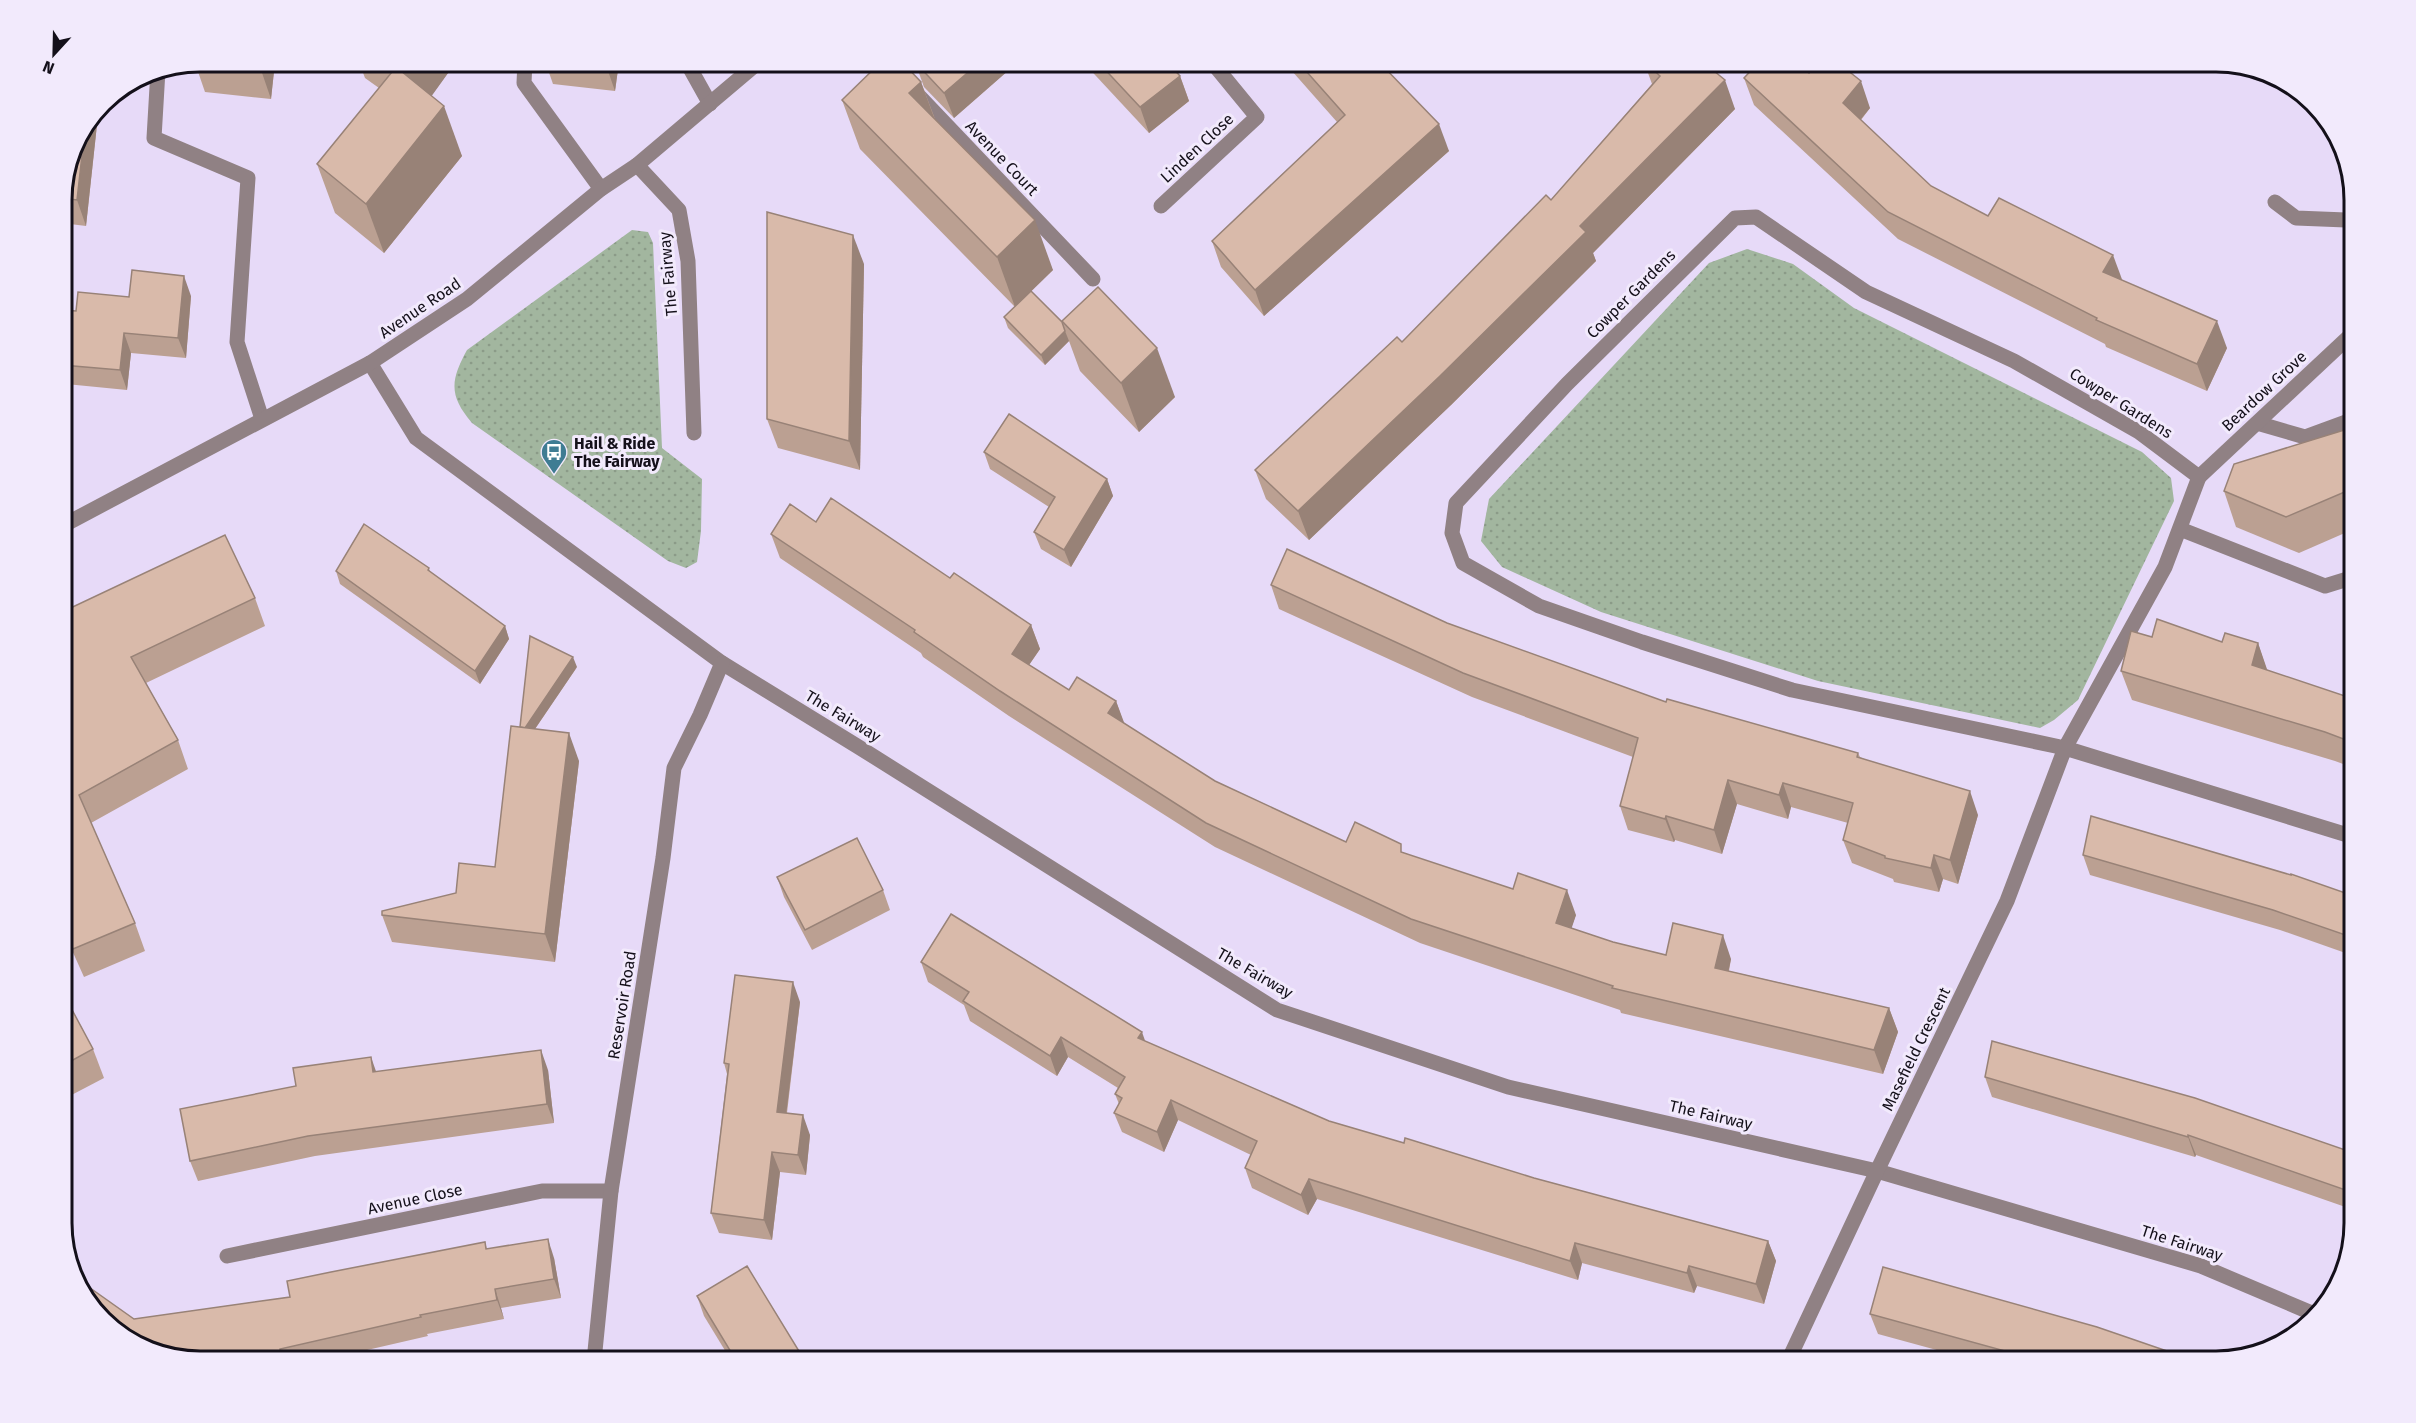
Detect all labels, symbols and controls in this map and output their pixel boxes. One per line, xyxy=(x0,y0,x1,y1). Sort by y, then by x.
north arrow xyxy=(24,24,84,84)
text: N xyxy=(40,57,57,78)
street label: Linden Close xyxy=(1157,109,1237,187)
street label: Avenue Court xyxy=(962,117,1043,200)
street label: The Fairway xyxy=(655,231,681,317)
street label: Cowper Gardens xyxy=(1583,246,1679,342)
street label: Avenue Road xyxy=(376,274,464,342)
street label: Beardow Grove xyxy=(2218,347,2310,435)
street label: Cowper Gardens xyxy=(2066,364,2176,442)
place label: Hail & Ride The Fairway xyxy=(574,434,660,471)
bus stop icon: Hail & Ride The Fairway xyxy=(539,437,569,475)
street label: The Fairway xyxy=(802,686,884,746)
street label: The Fairway xyxy=(1214,944,1296,1002)
street label: Reservoir Road xyxy=(604,949,640,1061)
street label: Masefield Crescent xyxy=(1878,984,1954,1114)
street label: The Fairway xyxy=(1668,1096,1754,1134)
street label: Avenue Close xyxy=(366,1180,464,1218)
street label: The Fairway xyxy=(2139,1221,2225,1265)

